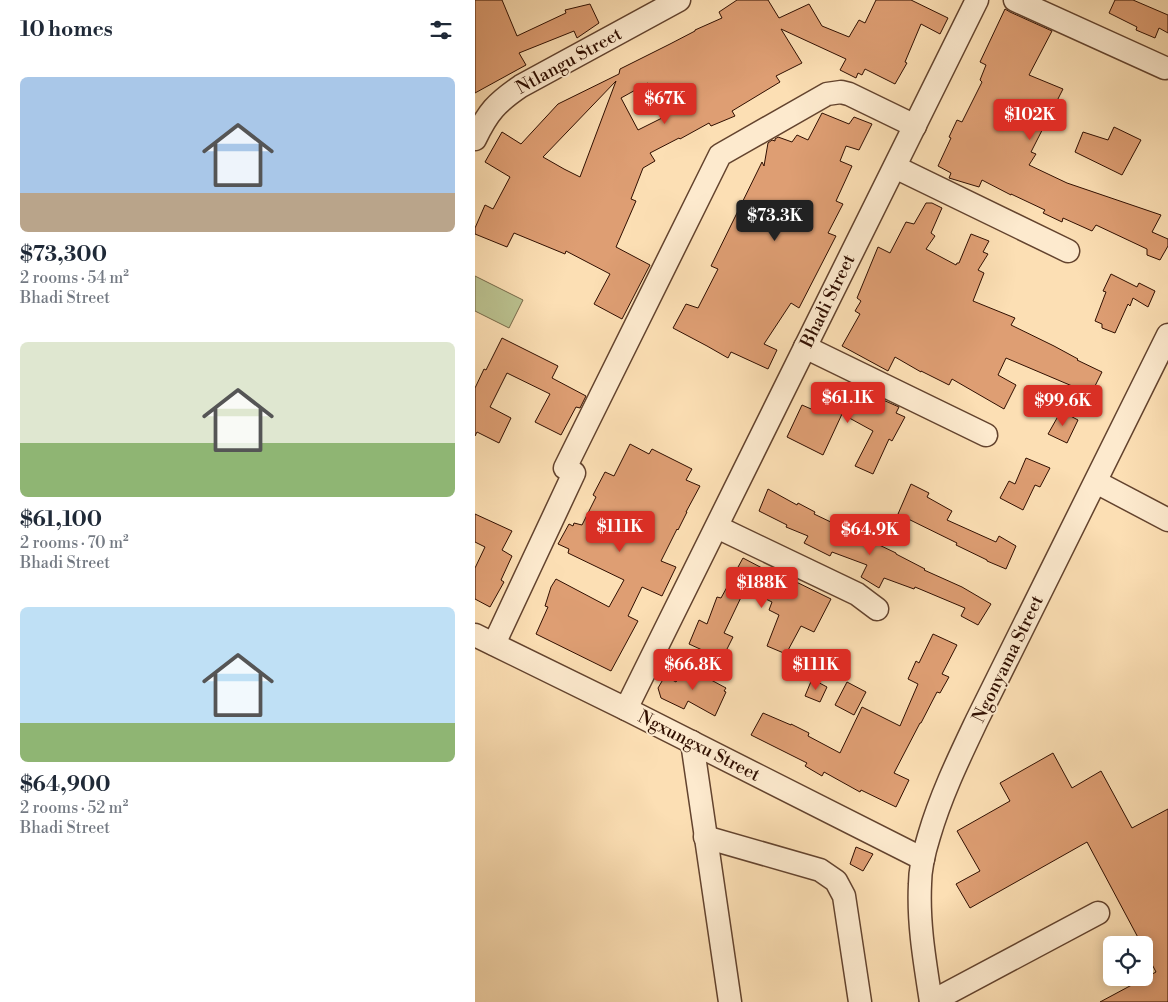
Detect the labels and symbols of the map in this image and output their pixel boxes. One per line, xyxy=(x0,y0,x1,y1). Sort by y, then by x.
street label: Ntlangu Street xyxy=(512,22,626,99)
pin: $67K xyxy=(635,82,695,125)
pin: $102K xyxy=(995,98,1065,141)
pin: $73.3K xyxy=(734,200,816,242)
street label: Bhadi Street xyxy=(795,250,861,352)
pin: $61.1K xyxy=(807,382,889,424)
pin: $99.6K xyxy=(1022,384,1104,427)
pin: $111K xyxy=(585,510,655,553)
pin: $64.9K xyxy=(829,514,911,556)
pin: $188K xyxy=(727,566,797,609)
street label: Ngonyama Street xyxy=(967,591,1049,726)
pin: $66.8K xyxy=(652,648,734,691)
pin: $111K xyxy=(781,648,851,691)
street label: Ngxungxu Street xyxy=(634,705,765,787)

